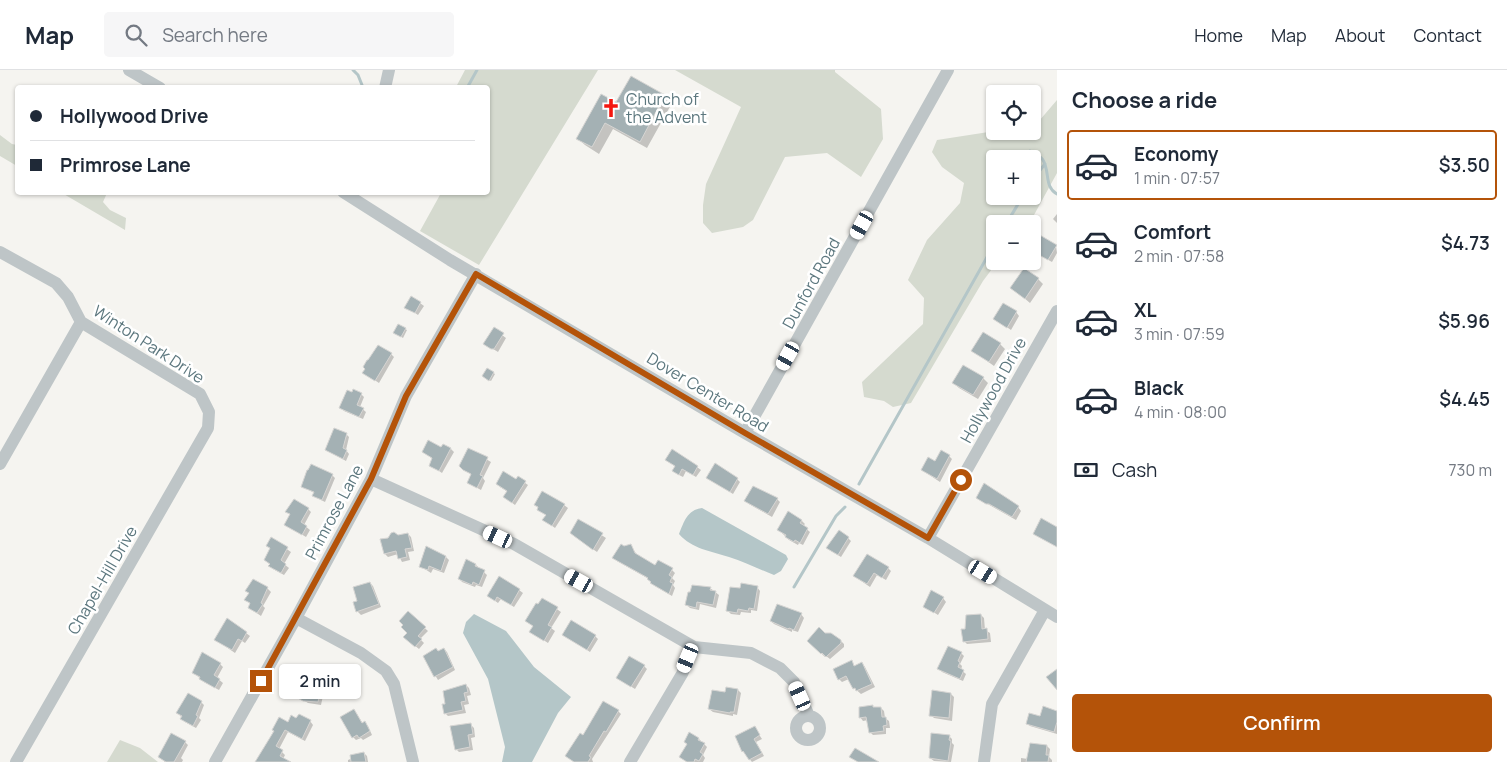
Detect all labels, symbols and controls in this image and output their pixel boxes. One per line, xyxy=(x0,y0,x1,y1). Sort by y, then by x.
search box xyxy=(104,12,454,57)
text: Map xyxy=(25,18,74,51)
icon: search xyxy=(122,21,150,49)
text: Search here xyxy=(162,22,268,48)
text: Home xyxy=(1194,23,1243,47)
text: Map xyxy=(1271,23,1307,47)
text: About xyxy=(1335,23,1385,47)
text: Contact xyxy=(1413,23,1482,47)
map controls xyxy=(986,85,1041,270)
button: locate xyxy=(986,85,1041,140)
text: Choose a ride xyxy=(1072,85,1217,115)
place label: Church of the Advent xyxy=(626,88,707,128)
church icon: Church of the Advent xyxy=(600,97,622,119)
text: Hollywood Drive xyxy=(60,103,208,129)
text: Economy xyxy=(1134,141,1218,167)
icon: car xyxy=(1074,143,1119,188)
button: + xyxy=(986,150,1041,205)
text: Primrose Lane xyxy=(60,152,191,178)
text: $3.50 xyxy=(1439,152,1490,178)
text: 1 min · 07:57 xyxy=(1134,167,1220,189)
car xyxy=(848,208,875,242)
button: − xyxy=(986,215,1041,270)
text: Comfort xyxy=(1134,219,1211,245)
icon: car xyxy=(1074,221,1119,266)
text: $4.73 xyxy=(1441,230,1490,256)
street label: Dunford Road xyxy=(777,234,845,332)
text: 2 min · 07:58 xyxy=(1134,245,1224,267)
text: XL xyxy=(1134,297,1157,323)
icon: car xyxy=(1074,299,1119,344)
street label: Winton Park Drive xyxy=(89,300,209,388)
text: $5.96 xyxy=(1438,308,1490,334)
text: 3 min · 07:59 xyxy=(1134,323,1225,345)
street label: Hollywood Drive xyxy=(955,333,1031,447)
car xyxy=(774,339,801,373)
street label: Dover Center Road xyxy=(643,347,773,437)
text: Black xyxy=(1134,375,1183,401)
icon: car xyxy=(1074,377,1119,422)
text: $4.45 xyxy=(1439,386,1490,412)
text: 4 min · 08:00 xyxy=(1134,401,1227,423)
icon: cash xyxy=(1072,456,1100,484)
text: Cash xyxy=(1112,457,1157,483)
text: 730 m xyxy=(1449,459,1492,481)
street label: Primrose Lane xyxy=(300,461,368,563)
route start xyxy=(950,469,972,491)
street label: Chapel-Hill Drive xyxy=(62,522,142,638)
car xyxy=(481,524,514,550)
car xyxy=(966,558,999,586)
car xyxy=(562,567,595,595)
car xyxy=(675,641,700,675)
callout: 2 min xyxy=(278,664,361,698)
route end xyxy=(250,670,272,692)
text: 2 min xyxy=(300,670,340,692)
car xyxy=(787,679,812,713)
button: Confirm xyxy=(1072,694,1492,752)

